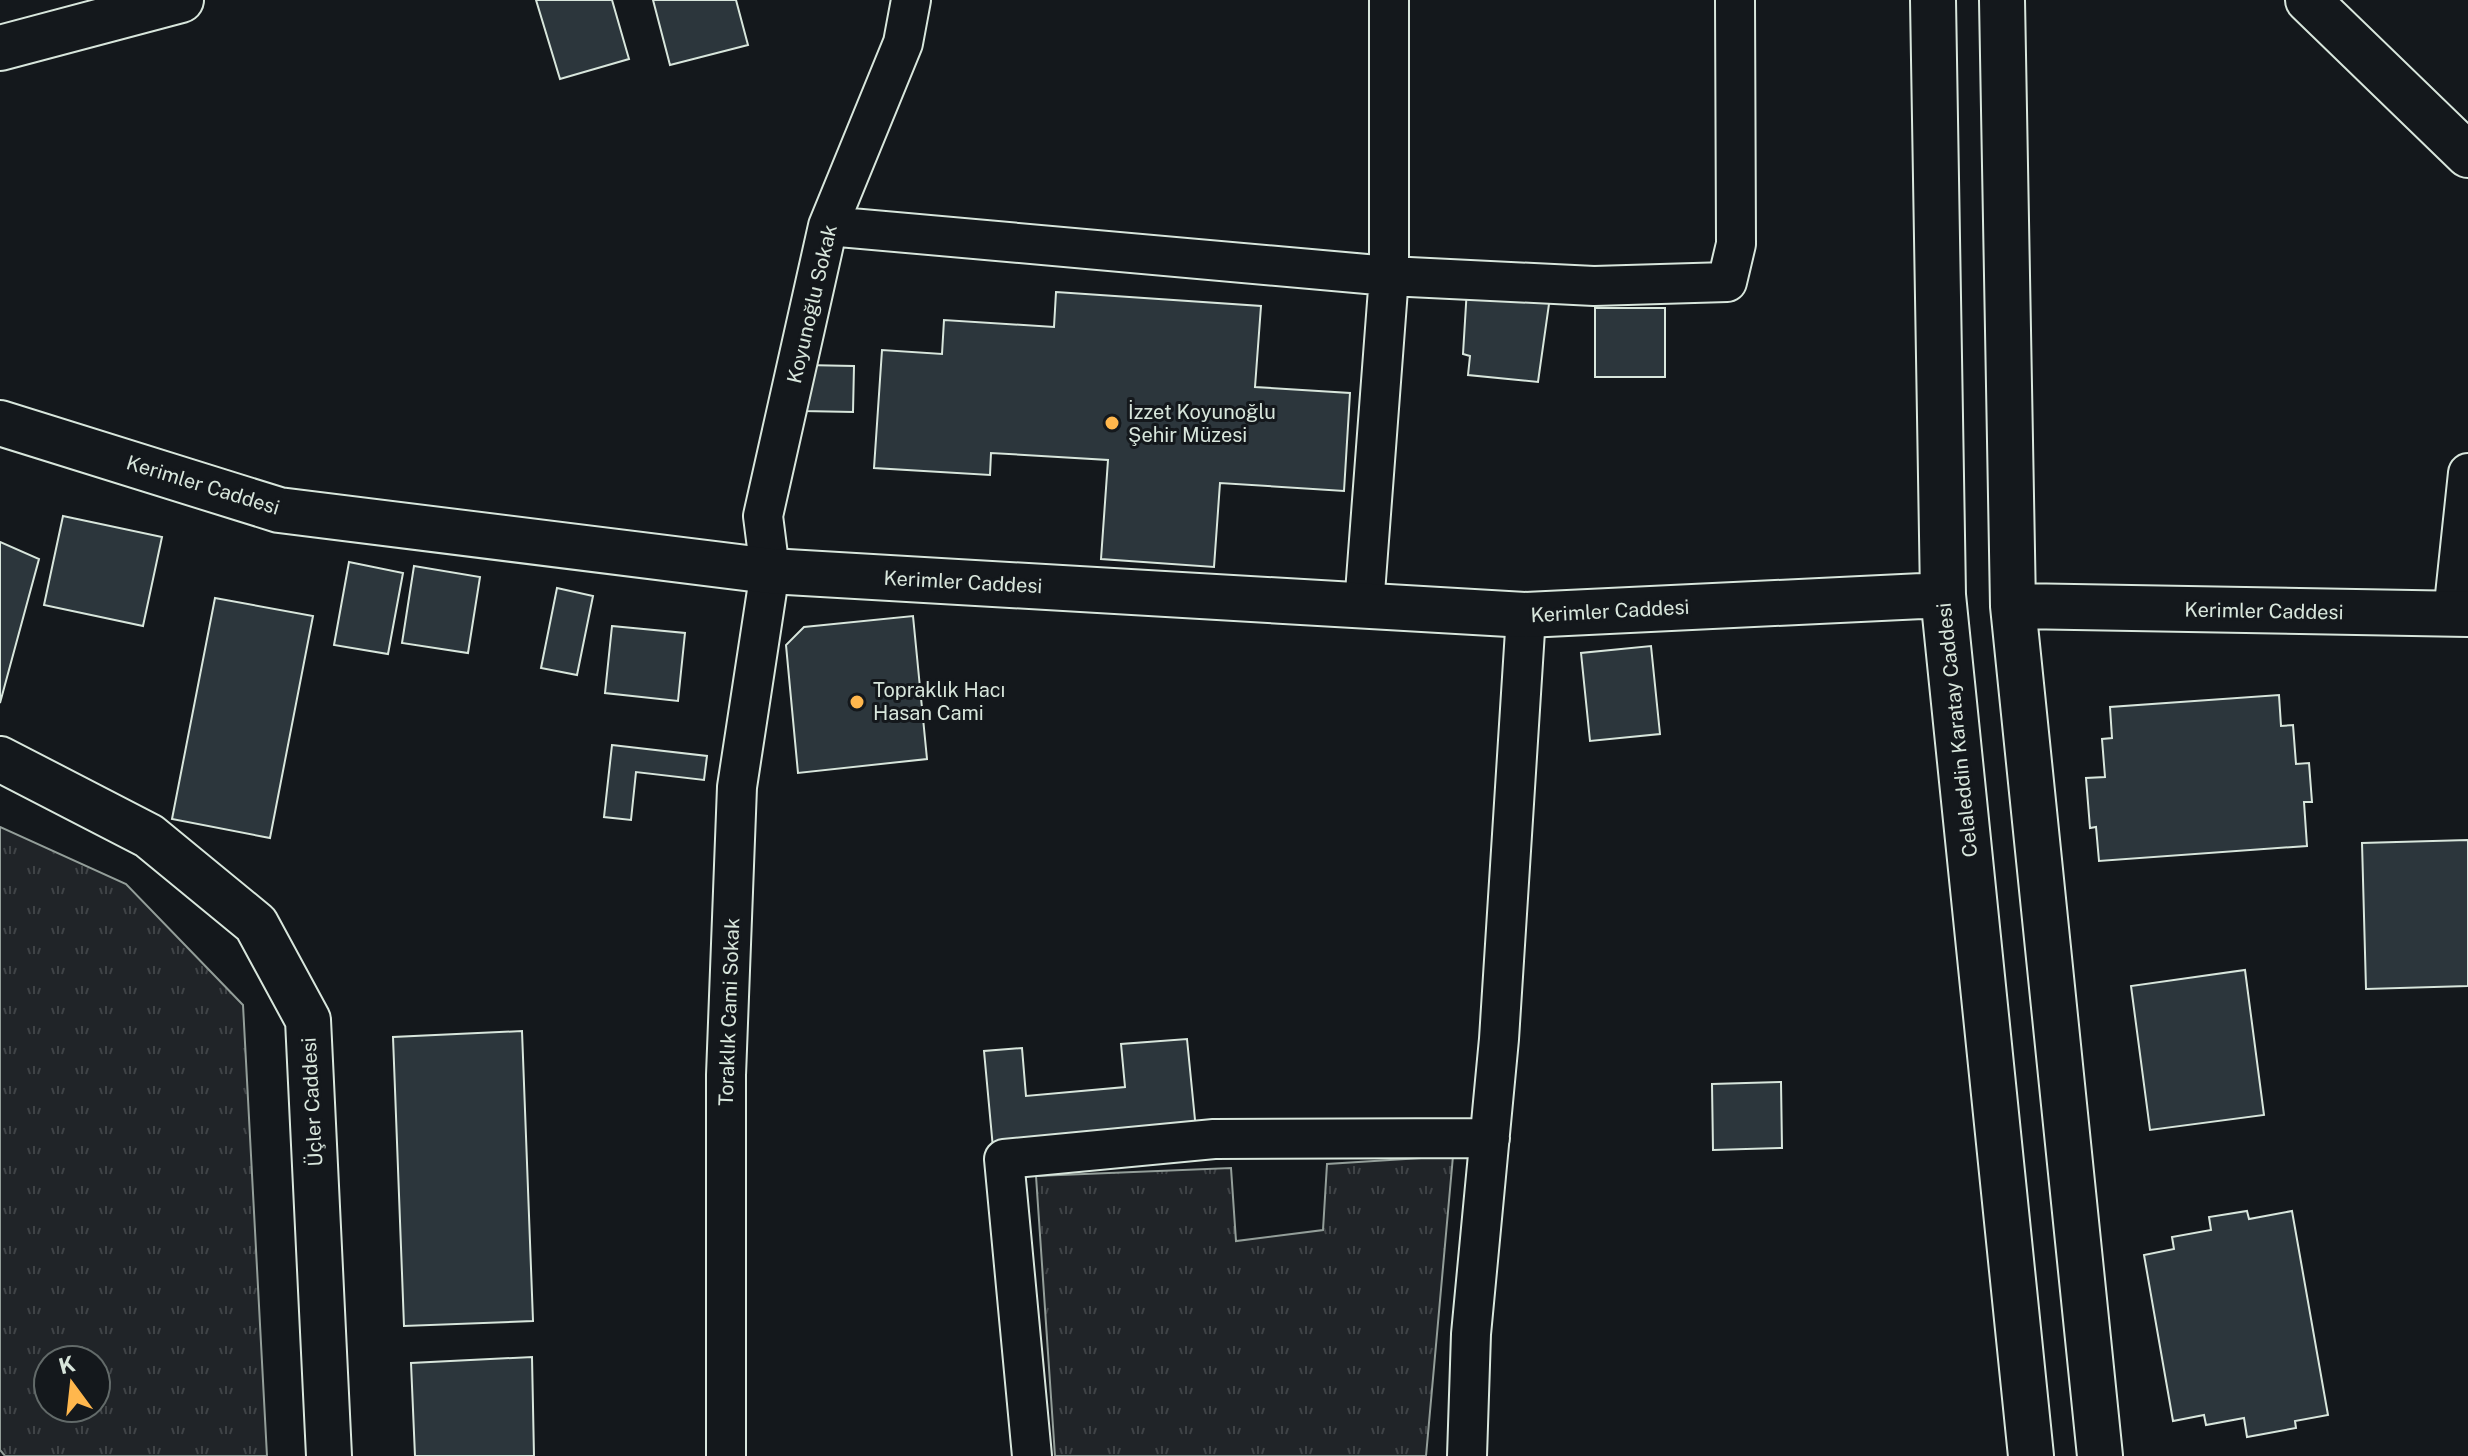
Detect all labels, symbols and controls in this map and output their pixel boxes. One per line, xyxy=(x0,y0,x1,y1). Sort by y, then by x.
street label: Koyunoğlu Sokak xyxy=(782,222,842,386)
place label: İzzet Koyunoğlu Şehir Müzesi xyxy=(1128,400,1276,447)
marker: İzzet Koyunoğlu Şehir Müzesi xyxy=(1103,414,1121,432)
street label: Kerimler Caddesi xyxy=(123,450,283,520)
street label: Kerimler Caddesi xyxy=(883,566,1043,598)
street label: Kerimler Caddesi xyxy=(1530,595,1690,627)
street label: Kerimler Caddesi xyxy=(2184,598,2344,624)
street label: Celaleddin Karatay Caddesi xyxy=(1932,602,1982,858)
place label: Topraklık Hacı Hasan Cami xyxy=(873,678,1005,725)
marker: Topraklık Hacı Hasan Cami xyxy=(848,693,866,711)
street label: Toraklık Cami Sokak xyxy=(714,917,744,1107)
street label: Üçler Caddesi xyxy=(296,1037,327,1167)
north arrow xyxy=(32,1344,112,1424)
text: K xyxy=(56,1350,78,1379)

